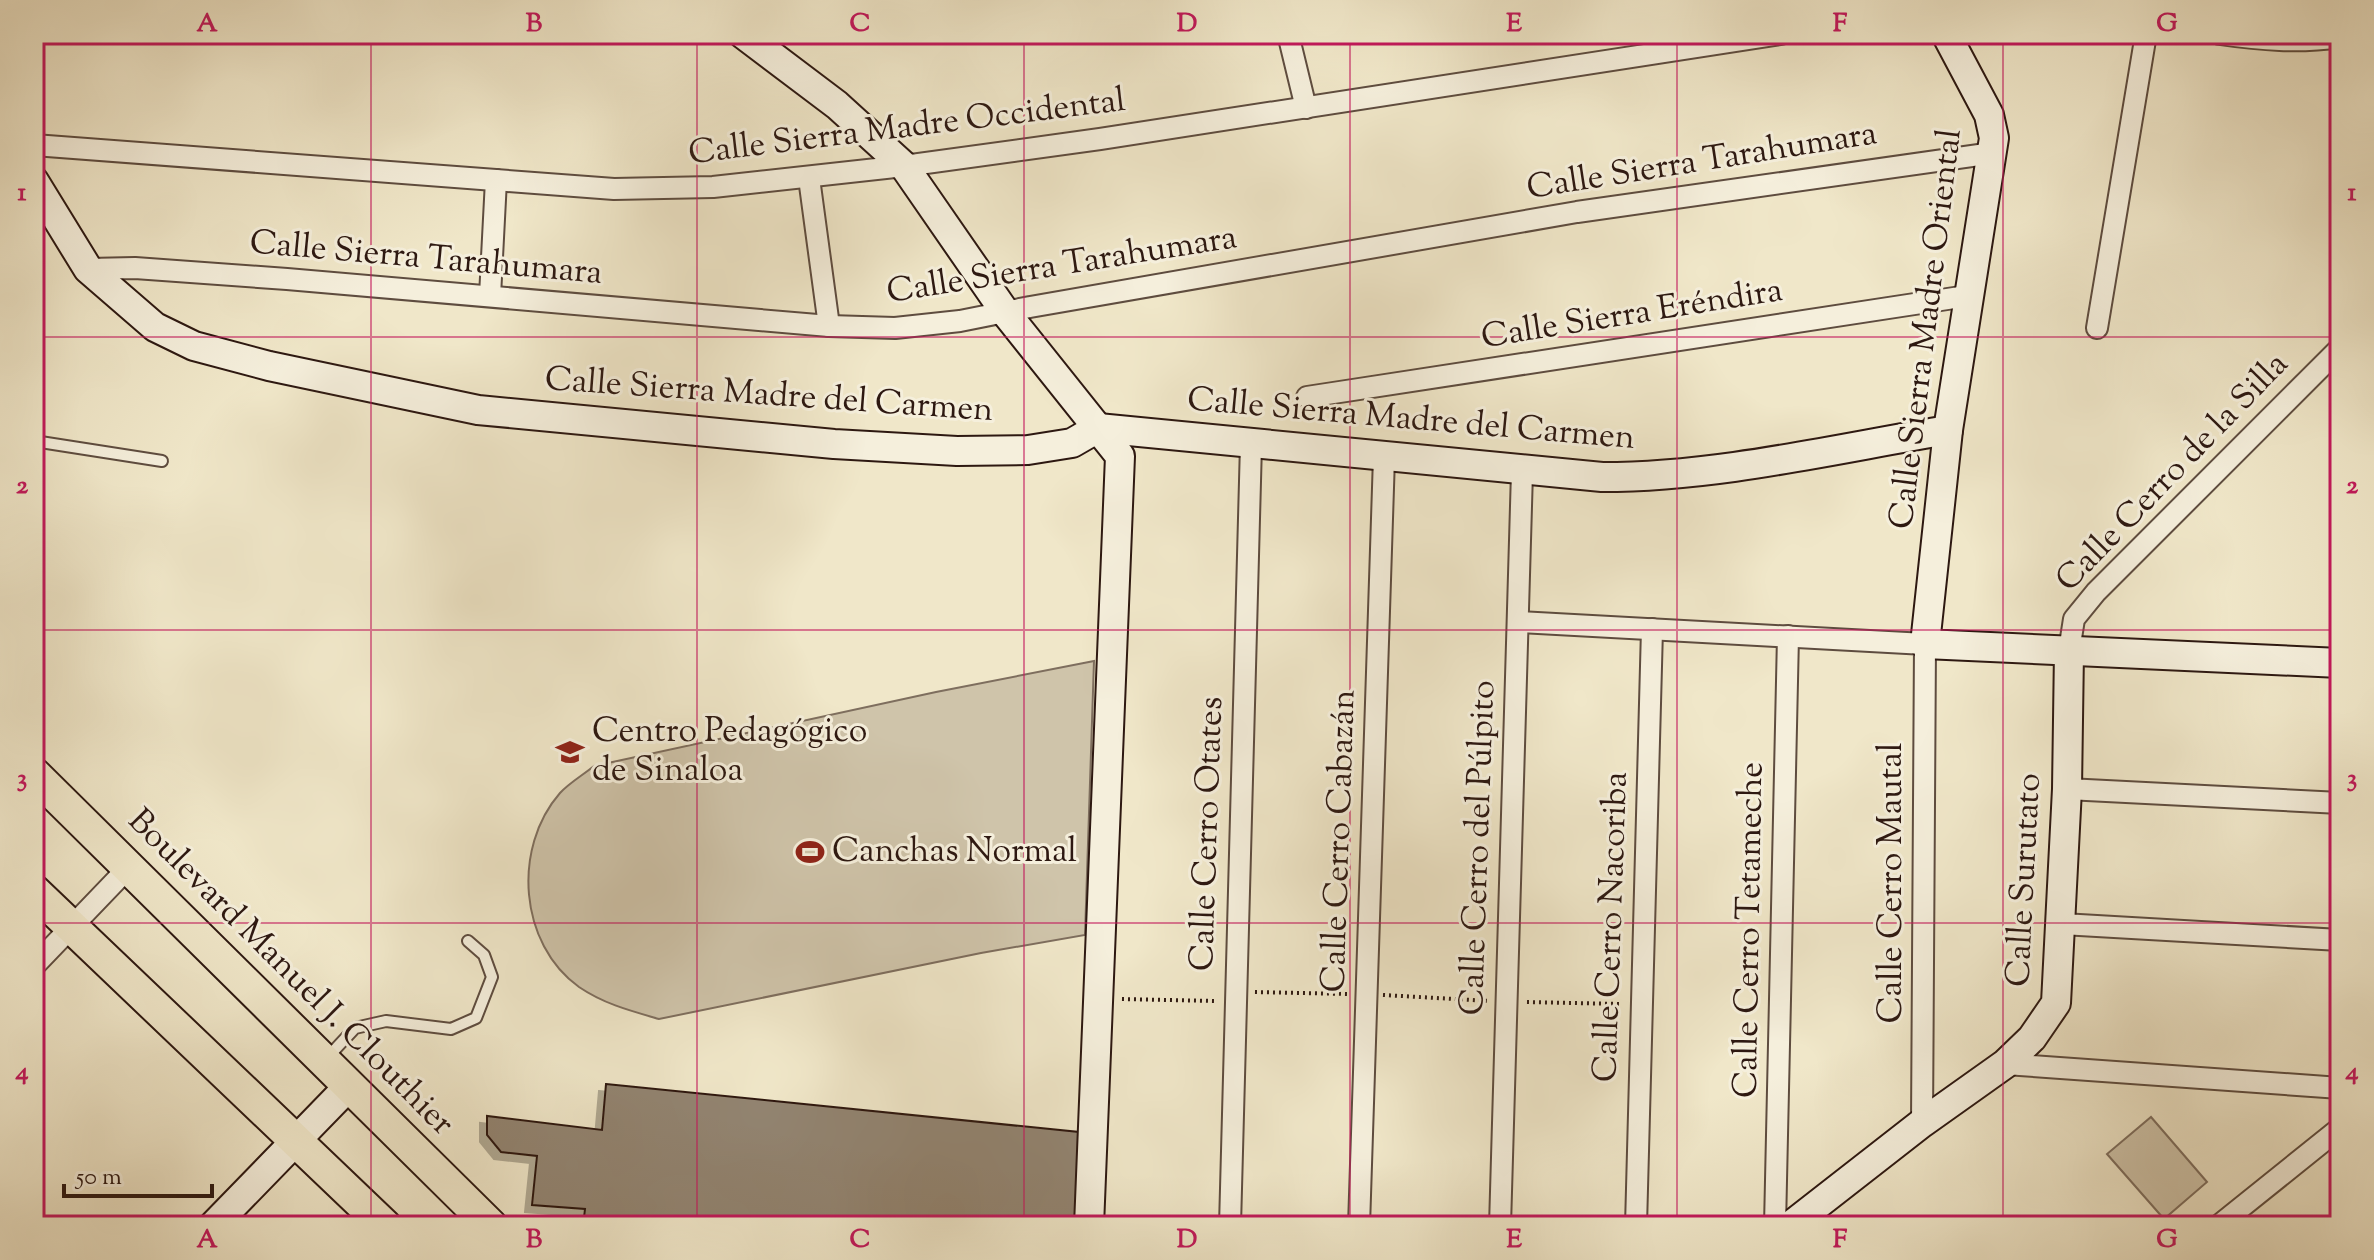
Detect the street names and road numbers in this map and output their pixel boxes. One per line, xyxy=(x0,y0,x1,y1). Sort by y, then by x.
street label: Calle Sierra Madre Occidental xyxy=(686,77,1128,179)
street label: Calle Sierra Tarahumara xyxy=(1523,110,1881,214)
street label: Calle Sierra Madre Oriental xyxy=(1878,126,1976,532)
street label: Calle Sierra Tarahumara xyxy=(883,214,1241,318)
street label: Calle Sierra Tarahumara xyxy=(248,219,604,299)
street label: Calle Sierra Eréndira xyxy=(1478,267,1786,363)
street label: Calle Cerro de la Silla xyxy=(2045,342,2301,604)
street label: Calle Sierra Madre del Carmen xyxy=(543,356,995,436)
street label: Calle Sierra Madre del Carmen xyxy=(1185,376,1637,464)
street label: Calle Cerro del Púlpito xyxy=(1449,680,1509,1016)
street label: Calle Cerro Cabazán xyxy=(1310,689,1370,993)
street label: Calle Cerro Otates xyxy=(1179,696,1237,972)
street label: Calle Cerro Mautal xyxy=(1868,743,1917,1023)
street label: Calle Cerro Tetameche xyxy=(1723,762,1777,1098)
street label: Calle Cerro Nacoriba xyxy=(1582,771,1642,1083)
street label: Calle Surutato xyxy=(1995,772,2055,988)
street label: Boulevard Manuel J. Clouthier xyxy=(115,798,465,1148)

